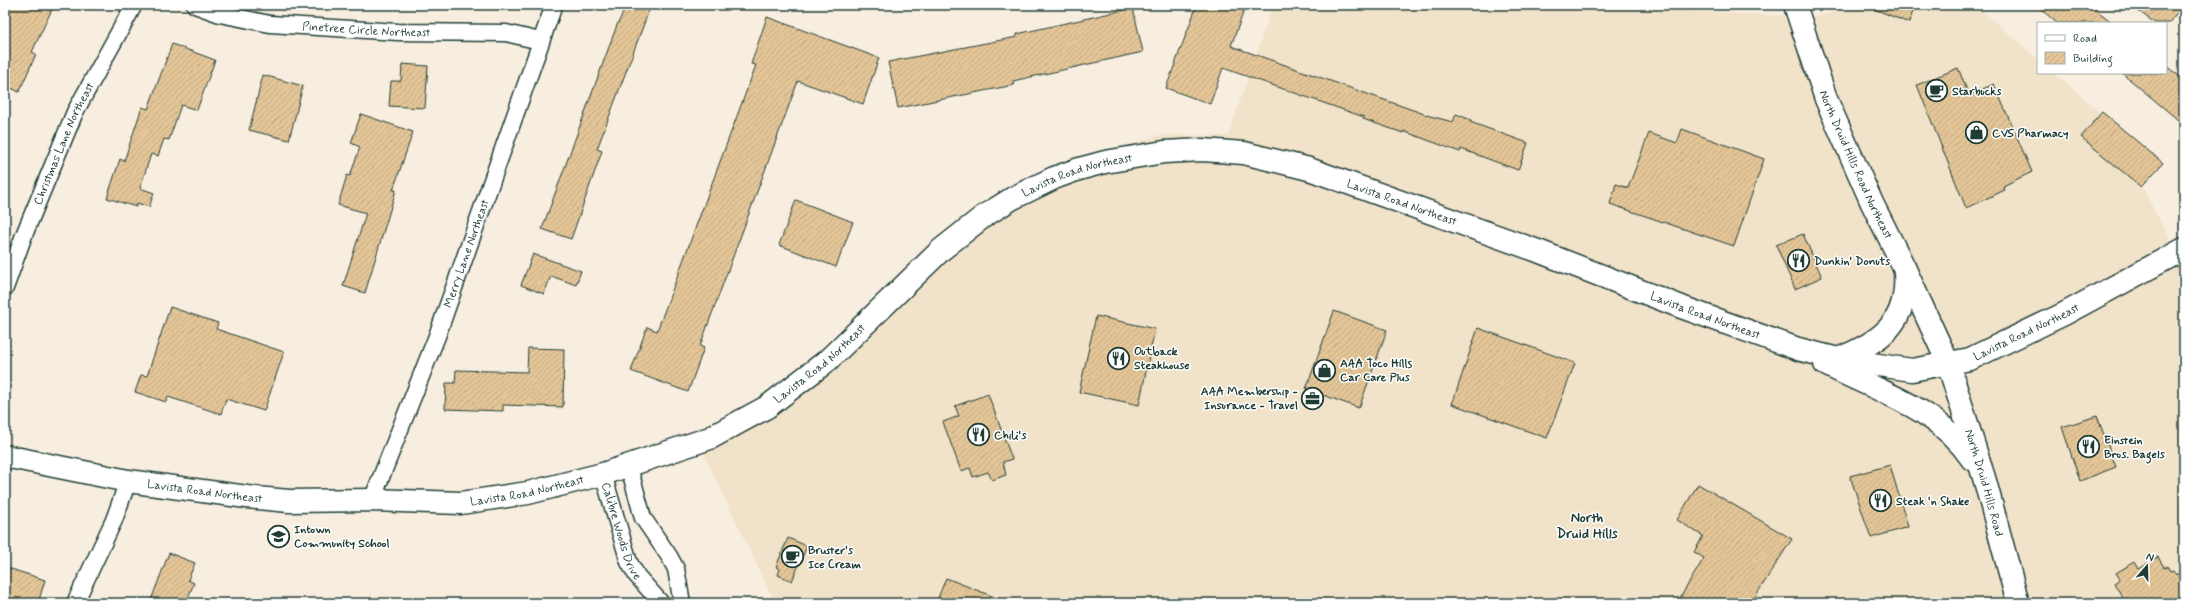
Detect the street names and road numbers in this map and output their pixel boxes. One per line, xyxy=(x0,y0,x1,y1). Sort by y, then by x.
street label: Pinetree Circle Northeast xyxy=(302,19,431,41)
street label: Christmas Lane Northeast xyxy=(30,79,99,208)
street label: North Druid Hills Road Northeast xyxy=(1815,88,1896,243)
street label: Lavista Road Northeast xyxy=(1020,150,1134,201)
street label: Lavista Road Northeast xyxy=(1344,176,1459,230)
street label: Merry Lane Northeast xyxy=(441,197,494,310)
street label: Lavista Road Northeast xyxy=(1648,289,1763,344)
street label: Lavista Road Northeast xyxy=(1971,300,2083,365)
street label: Lavista Road Northeast xyxy=(771,320,870,408)
street label: North Druid Hills Road xyxy=(1960,427,2007,538)
street label: Lavista Road Northeast xyxy=(469,472,587,511)
street label: Lavista Road Northeast xyxy=(146,477,264,507)
street label: Calibre Woods Drive xyxy=(597,481,644,584)

